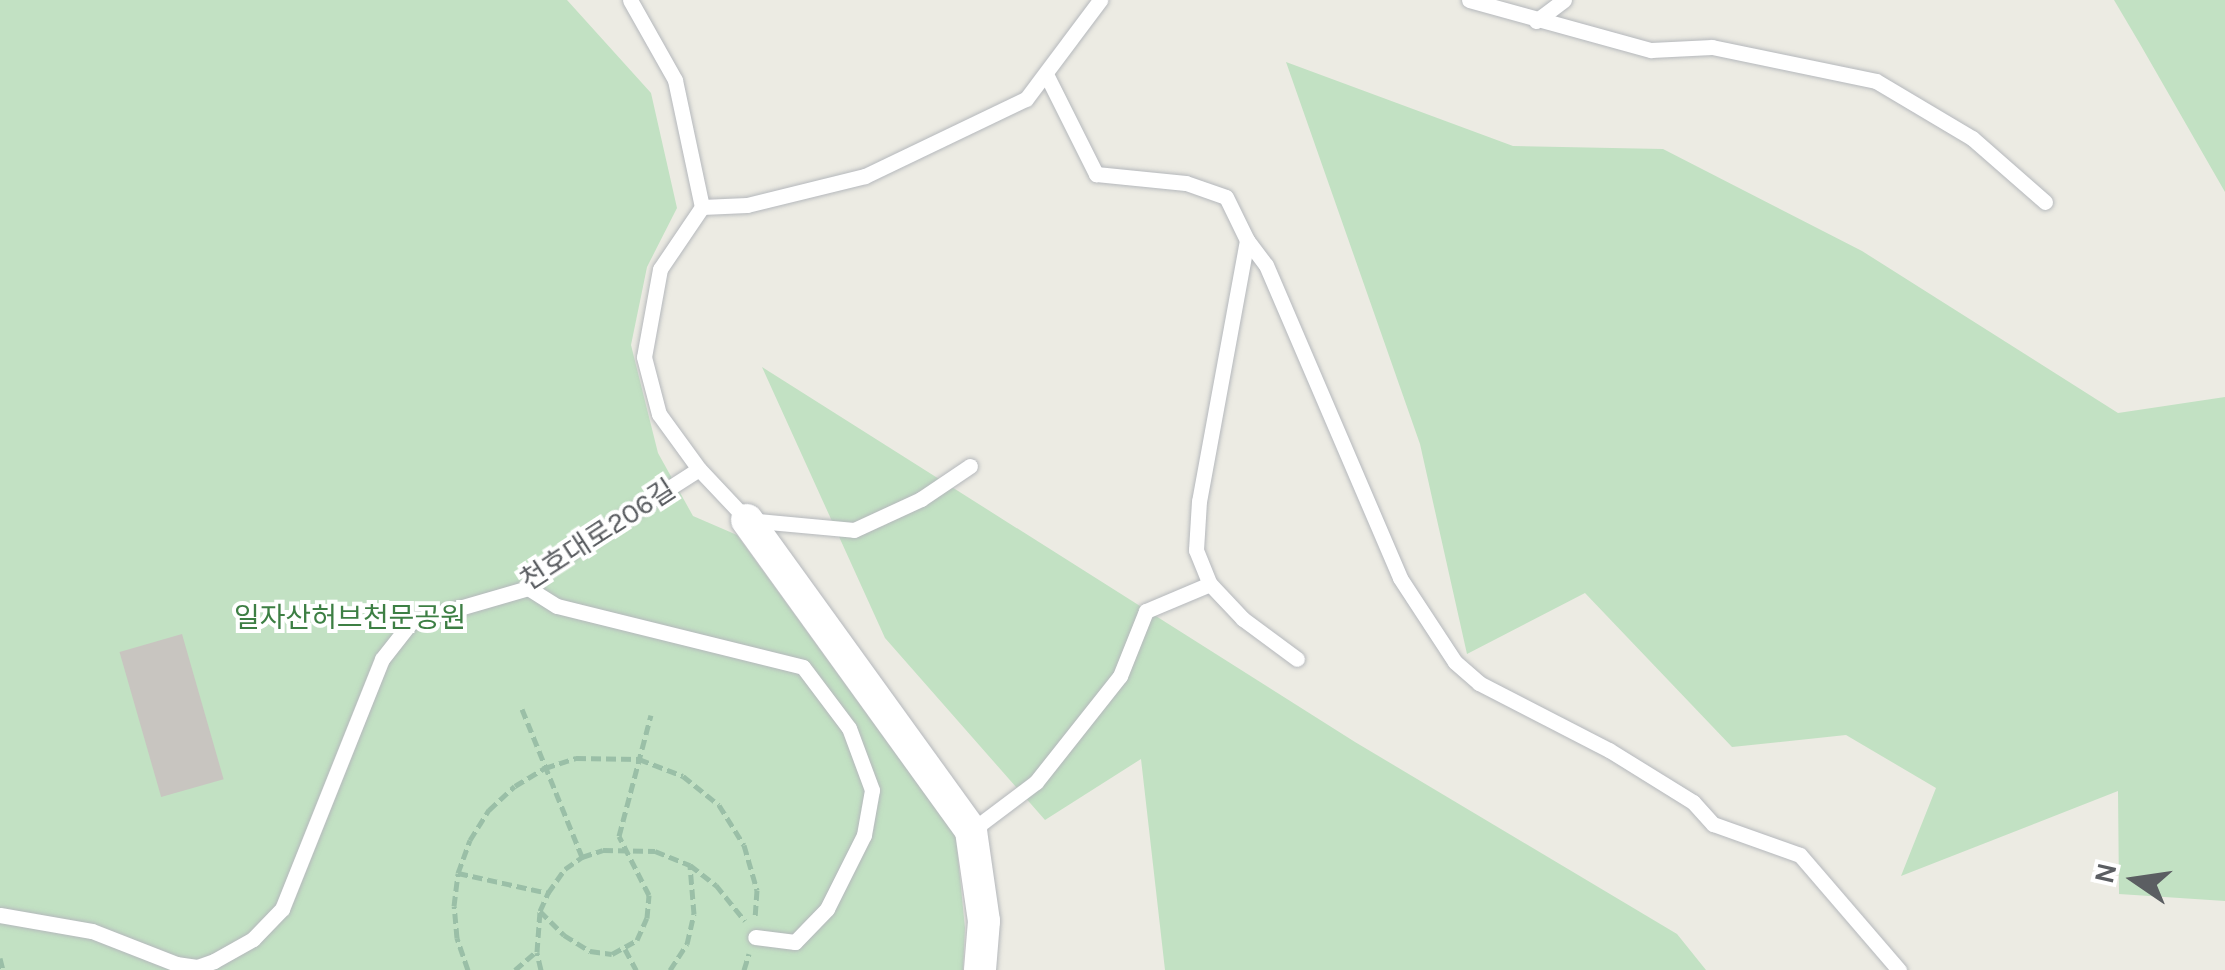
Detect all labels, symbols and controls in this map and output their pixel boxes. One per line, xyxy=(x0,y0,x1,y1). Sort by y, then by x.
street label: 천호대로206길 xyxy=(514,473,682,597)
park label: 일자산허브천문공원 xyxy=(234,601,466,635)
north arrow xyxy=(2085,830,2185,930)
text: N xyxy=(2087,860,2124,887)

